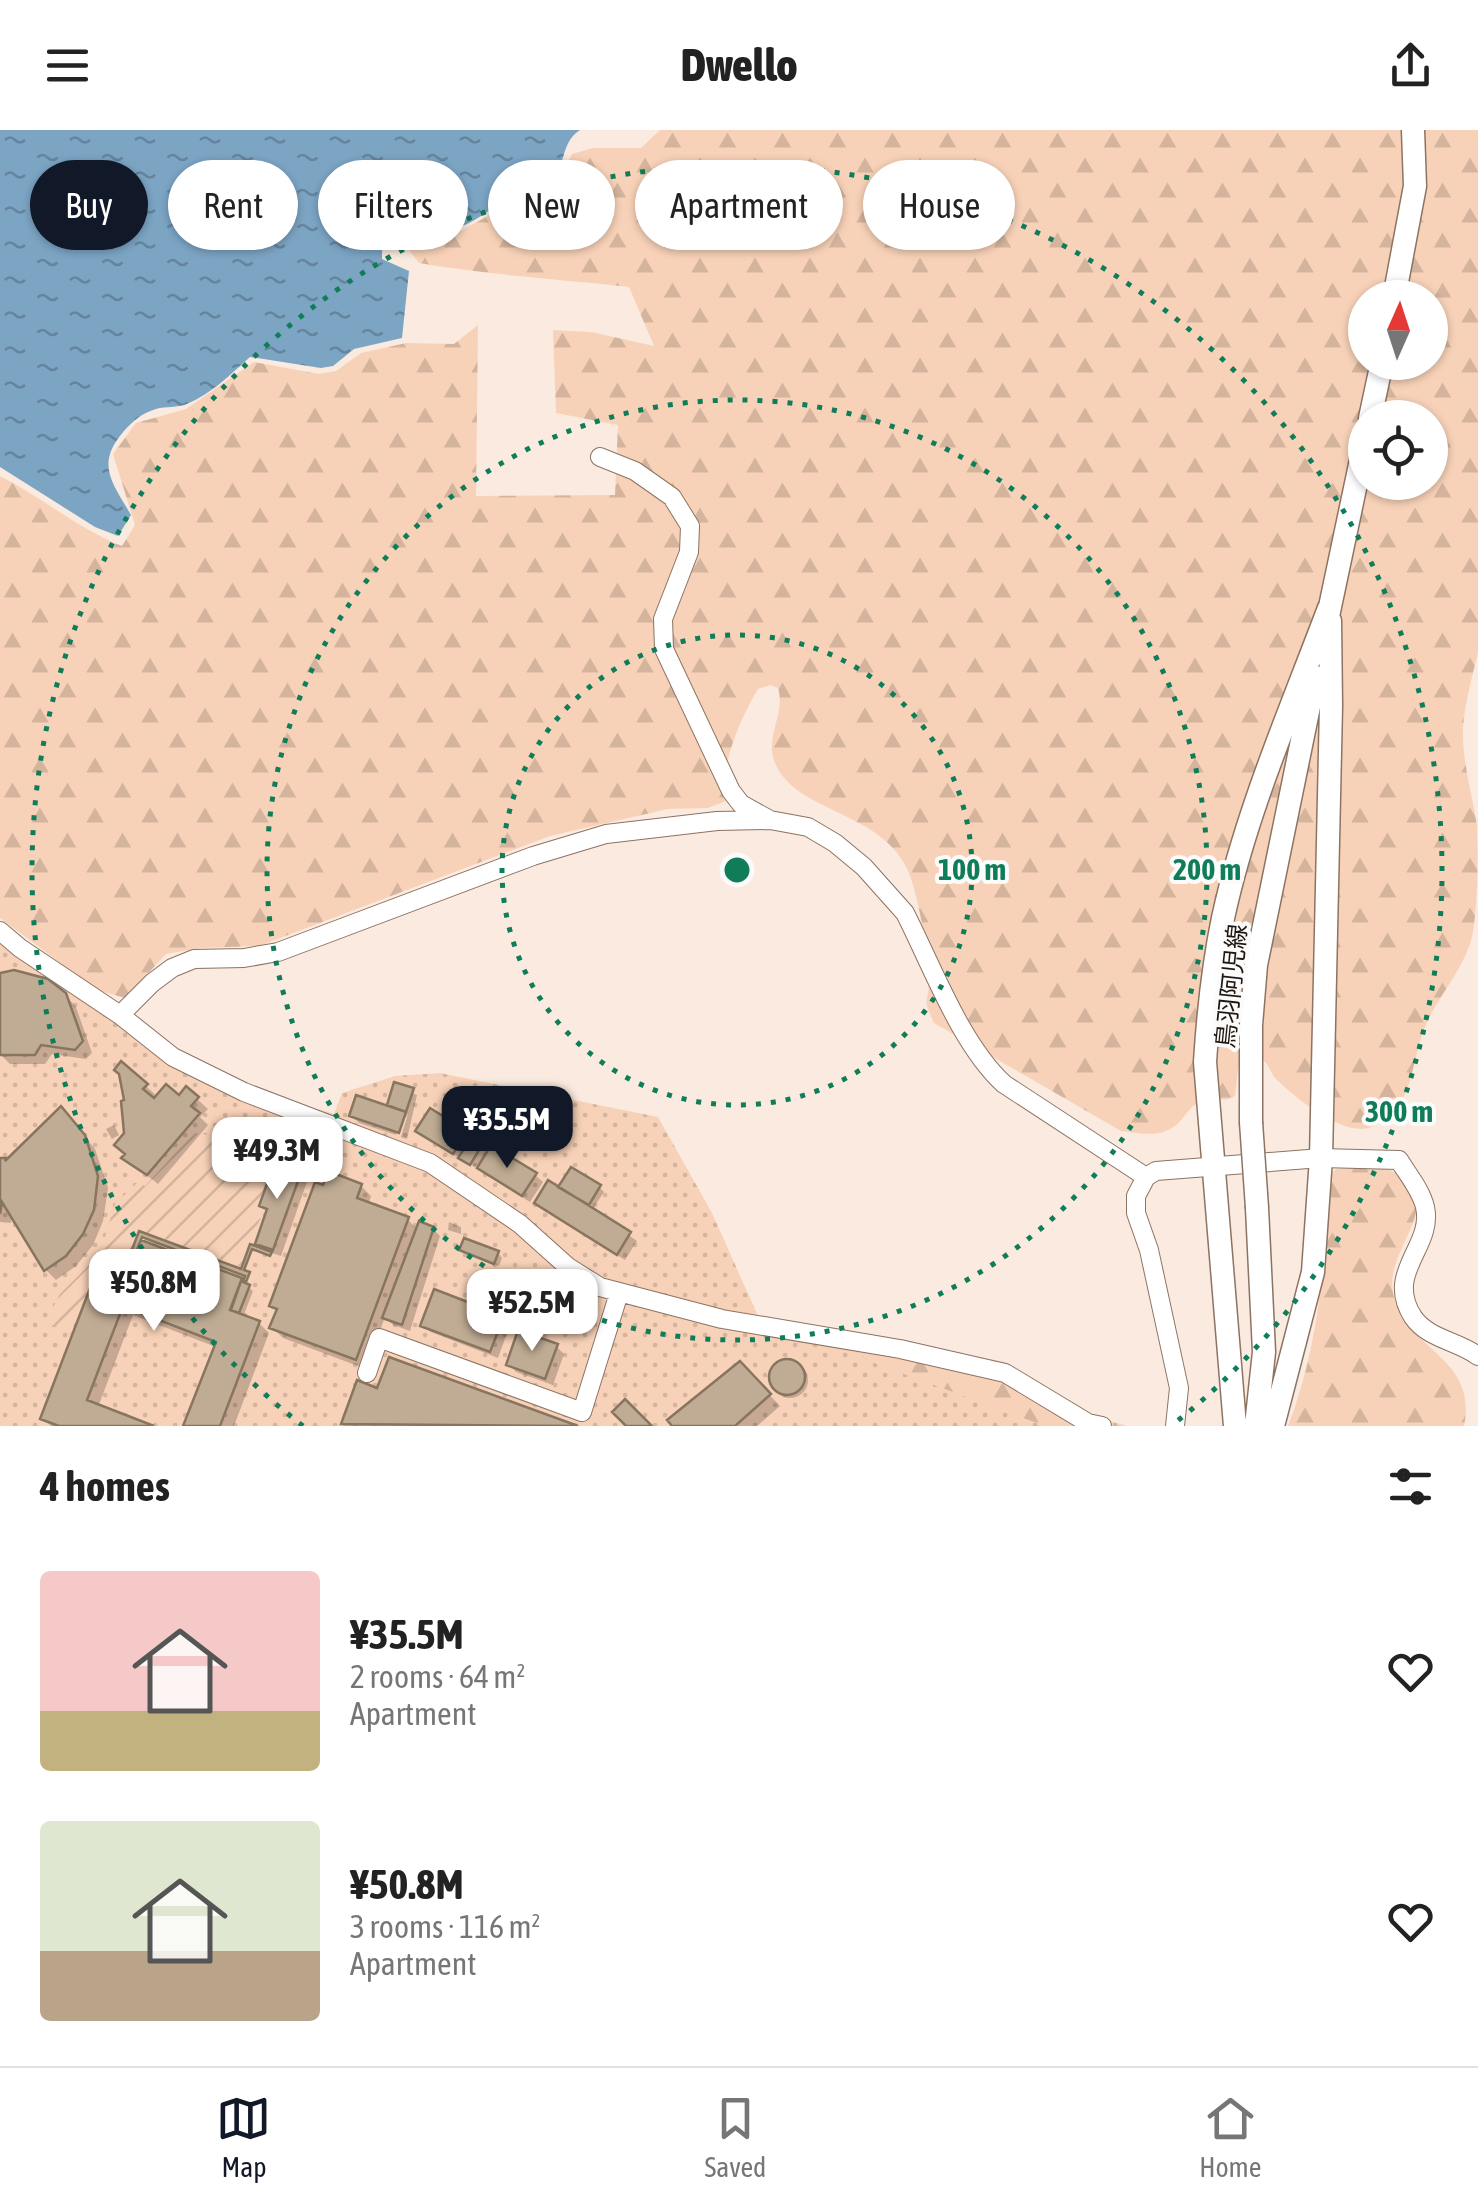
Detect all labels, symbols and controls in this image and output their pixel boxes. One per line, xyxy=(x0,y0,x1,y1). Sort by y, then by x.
icon: menu xyxy=(40,38,95,93)
icon: share xyxy=(1383,38,1438,93)
text: Dwello xyxy=(681,39,797,91)
chip: Buy xyxy=(30,160,148,250)
chip: Rent xyxy=(168,160,298,250)
chip: Filters xyxy=(318,160,468,250)
chip: New xyxy=(488,160,615,250)
chip: Apartment xyxy=(635,160,843,250)
chip: House xyxy=(863,160,1015,250)
north arrow xyxy=(1348,280,1448,380)
map controls xyxy=(1348,280,1448,500)
button: locate xyxy=(1348,400,1448,500)
centre of rings xyxy=(719,852,755,888)
text: 100 m xyxy=(938,852,1006,886)
text: 200 m xyxy=(1173,852,1241,886)
street label: 鳥羽阿児線 xyxy=(1211,922,1251,1050)
pin: ¥35.5M xyxy=(426,1086,588,1171)
text: 300 m xyxy=(1365,1094,1433,1128)
text: ¥35.5M xyxy=(464,1100,550,1137)
pin: ¥49.3M xyxy=(196,1117,358,1202)
text: ¥49.3M xyxy=(234,1131,320,1168)
pin: ¥50.8M xyxy=(73,1249,235,1334)
text: ¥50.8M xyxy=(111,1263,197,1300)
pin: ¥52.5M xyxy=(451,1269,613,1354)
text: ¥52.5M xyxy=(489,1283,575,1320)
icon: filters xyxy=(1383,1459,1438,1514)
text: 4 homes xyxy=(40,1462,170,1510)
text: ¥35.5M xyxy=(350,1610,464,1658)
icon: home xyxy=(120,1611,240,1731)
icon: heart xyxy=(1383,1644,1438,1699)
text: 2 rooms · 64 m² xyxy=(350,1658,525,1695)
text: Apartment xyxy=(350,1695,476,1732)
text: ¥50.8M xyxy=(350,1860,464,1908)
icon: home xyxy=(120,1861,240,1981)
icon: heart xyxy=(1383,1894,1438,1949)
text: 3 rooms · 116 m² xyxy=(350,1908,540,1945)
text: Apartment xyxy=(350,1945,476,1982)
tab: Map xyxy=(216,2091,271,2183)
tab: Saved xyxy=(704,2091,766,2183)
tab: Home xyxy=(1199,2091,1262,2183)

